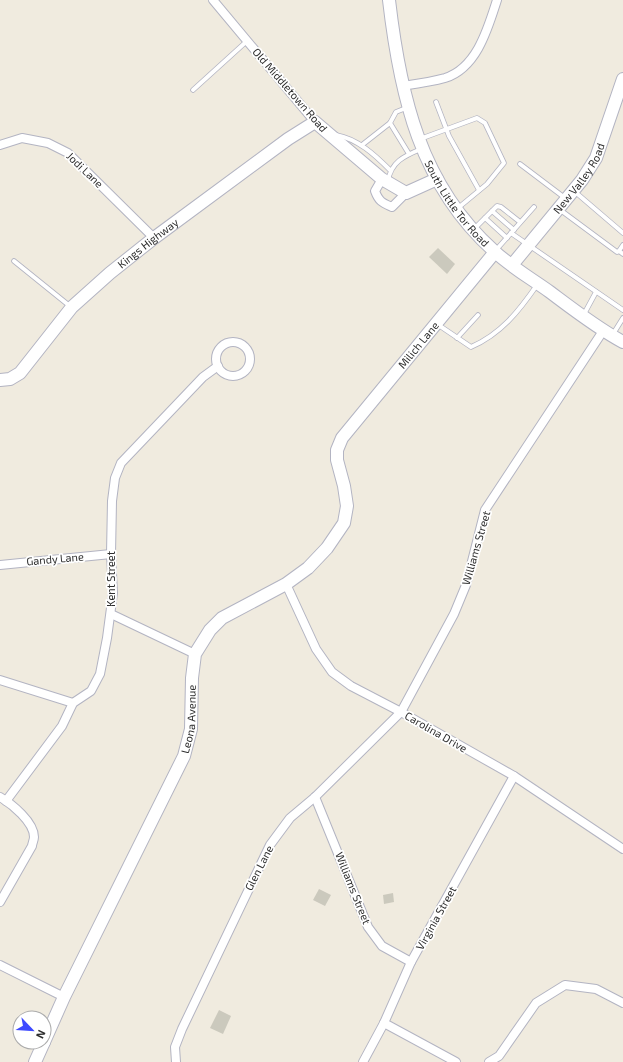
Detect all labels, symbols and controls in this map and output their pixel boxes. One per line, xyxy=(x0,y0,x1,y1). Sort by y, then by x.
street label: Old Middletown Road xyxy=(250,45,330,134)
street label: New Valley Road xyxy=(550,141,607,216)
street label: Jodi Lane xyxy=(64,149,106,190)
street label: South Little Tor Road xyxy=(423,158,492,249)
street label: Kings Highway xyxy=(115,215,181,270)
street label: Milich Lane xyxy=(395,319,441,371)
street label: Williams Street xyxy=(459,509,492,587)
street label: Gandy Lane xyxy=(26,550,84,567)
street label: Kent Street xyxy=(104,551,117,607)
street label: Leona Avenue xyxy=(178,684,198,755)
street label: Carolina Drive xyxy=(403,708,470,755)
street label: Glen Lane xyxy=(242,843,275,893)
street label: Williams Street xyxy=(333,850,374,926)
street label: Virginia Street xyxy=(413,884,458,952)
north arrow xyxy=(12,1010,52,1050)
text: N xyxy=(34,1028,49,1041)

